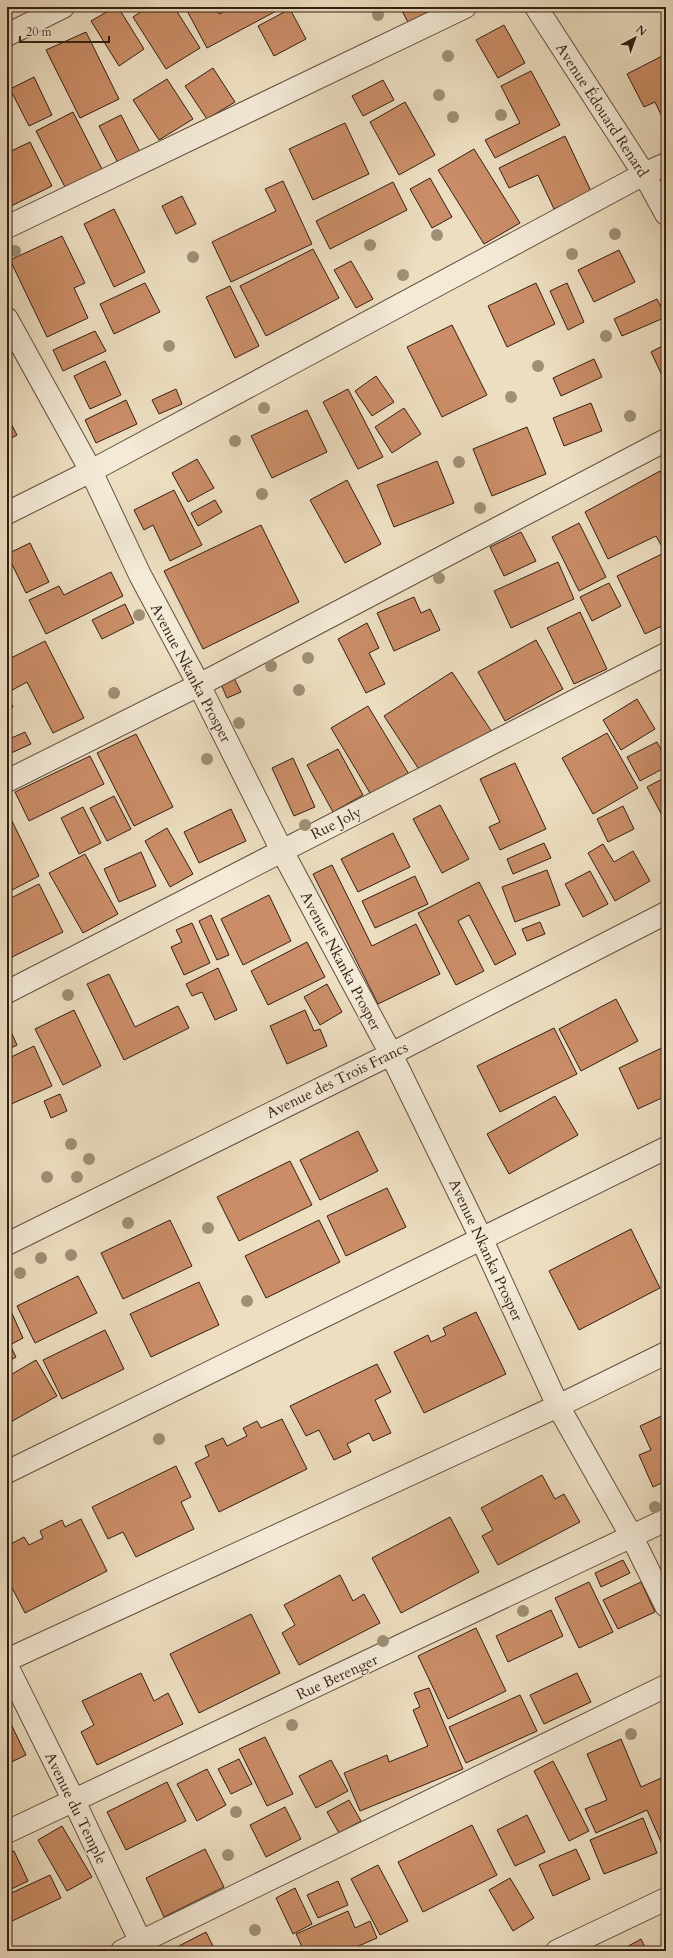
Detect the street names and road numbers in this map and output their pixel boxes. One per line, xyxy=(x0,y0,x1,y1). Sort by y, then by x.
street label: Avenue Édouard Renard xyxy=(551,39,653,181)
street label: Avenue Nkanka Prosper xyxy=(146,600,236,746)
street label: Rue Joly xyxy=(307,802,365,844)
street label: Avenue Nkanka Prosper xyxy=(296,888,386,1034)
street label: Avenue des Trois Francs xyxy=(263,1037,411,1123)
street label: Avenue Nkanka Prosper xyxy=(444,1176,528,1325)
street label: Rue Berenger xyxy=(293,1649,382,1705)
street label: Avenue du Temple xyxy=(40,1749,112,1867)

